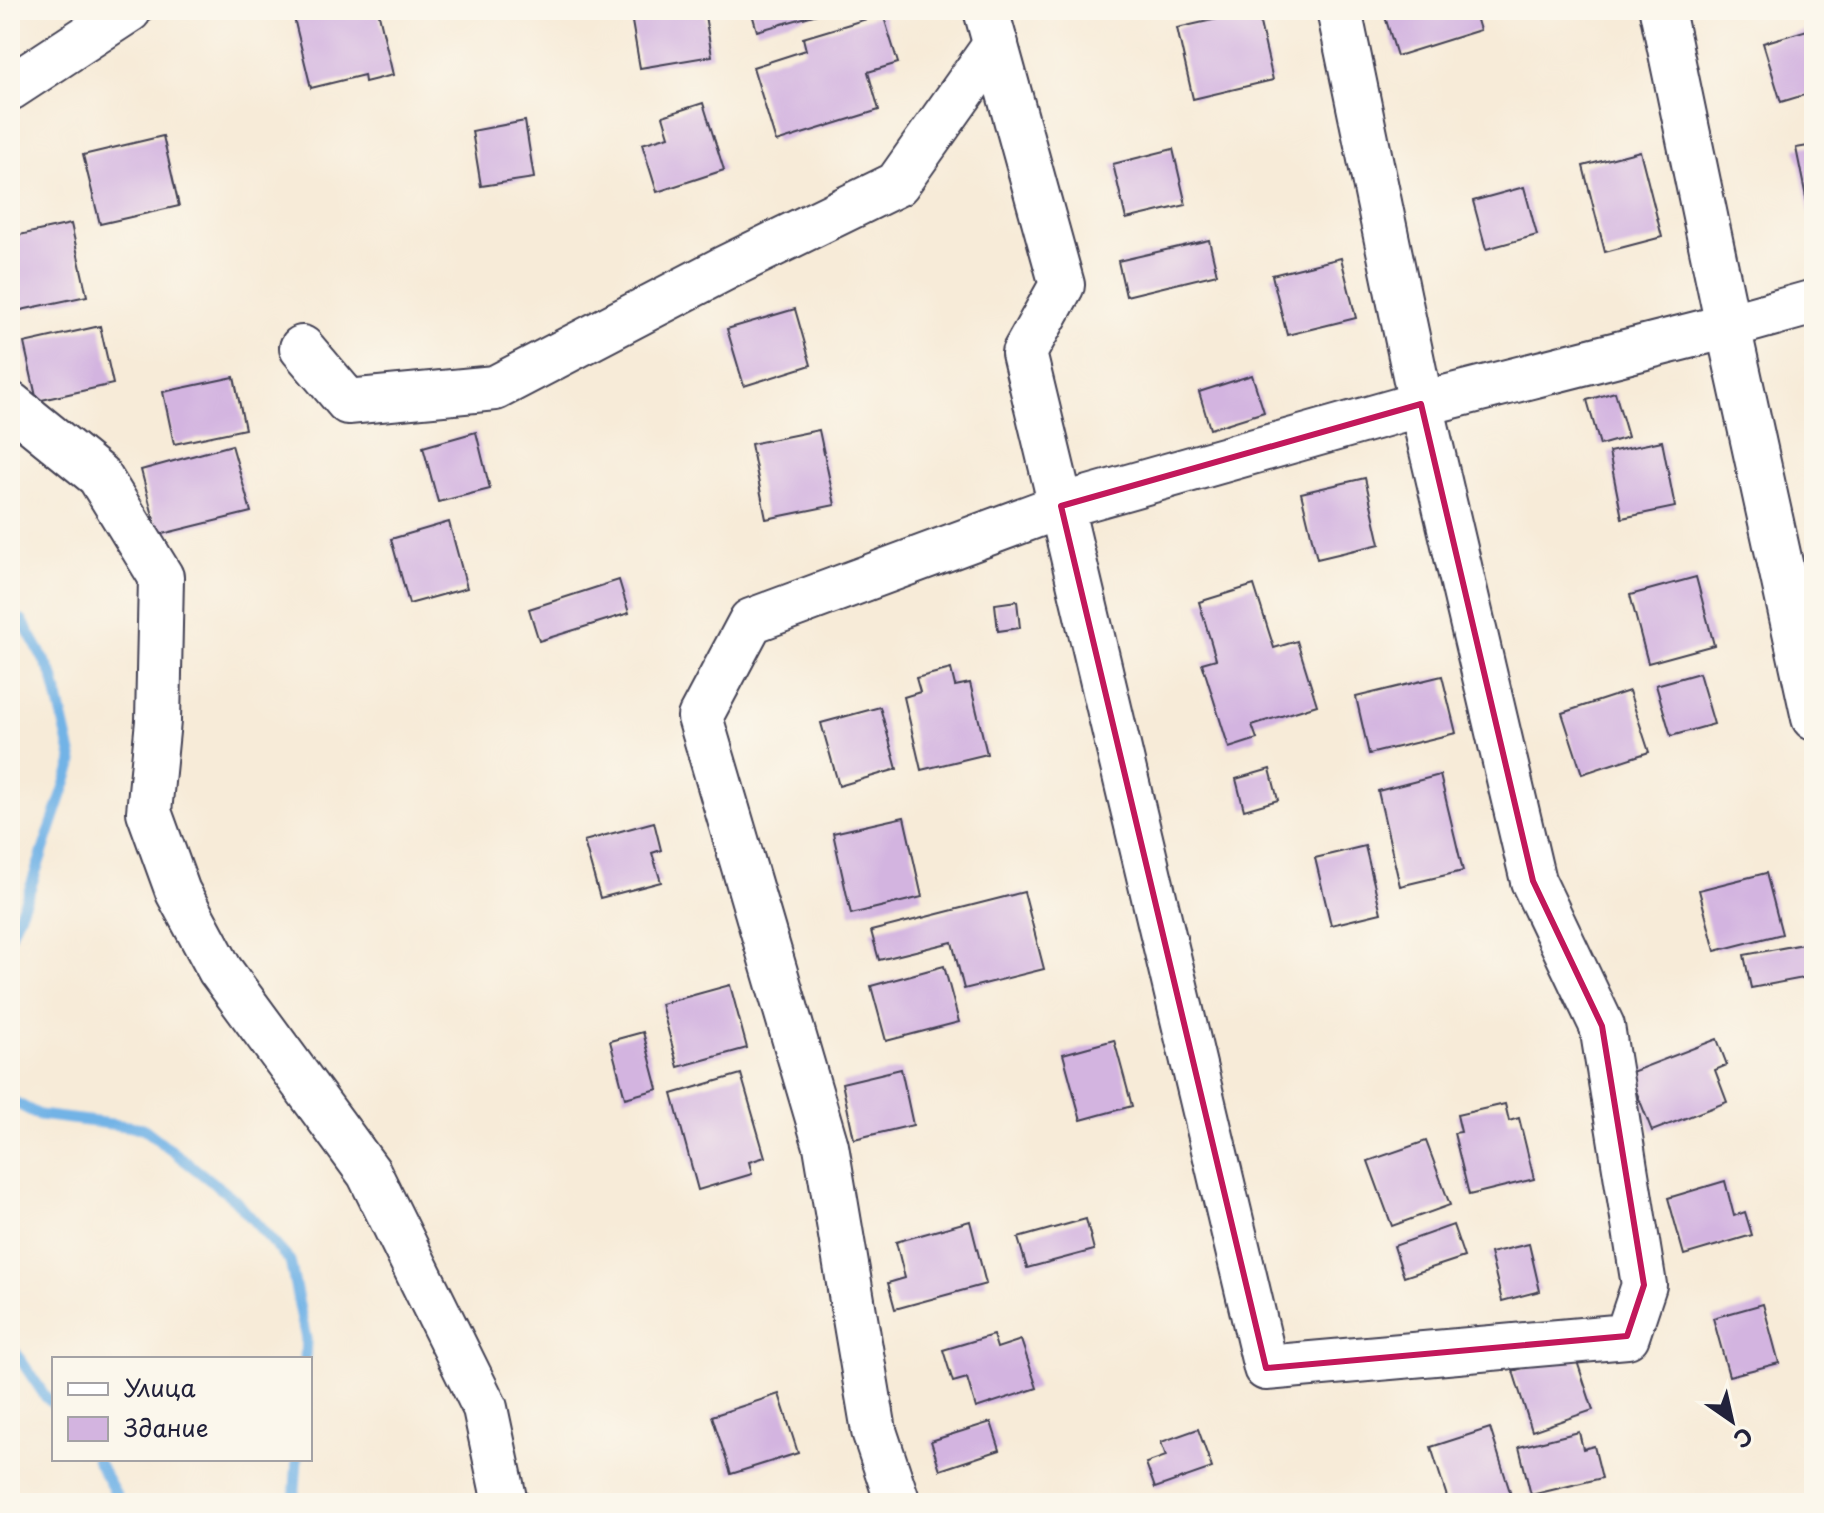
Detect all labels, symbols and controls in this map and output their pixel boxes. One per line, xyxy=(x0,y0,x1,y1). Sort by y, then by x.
legend xyxy=(52,1357,312,1461)
text: Улица xyxy=(124,1369,196,1405)
north arrow xyxy=(1692,1381,1772,1461)
text: Здание xyxy=(124,1409,209,1445)
text: С xyxy=(1728,1421,1760,1457)

